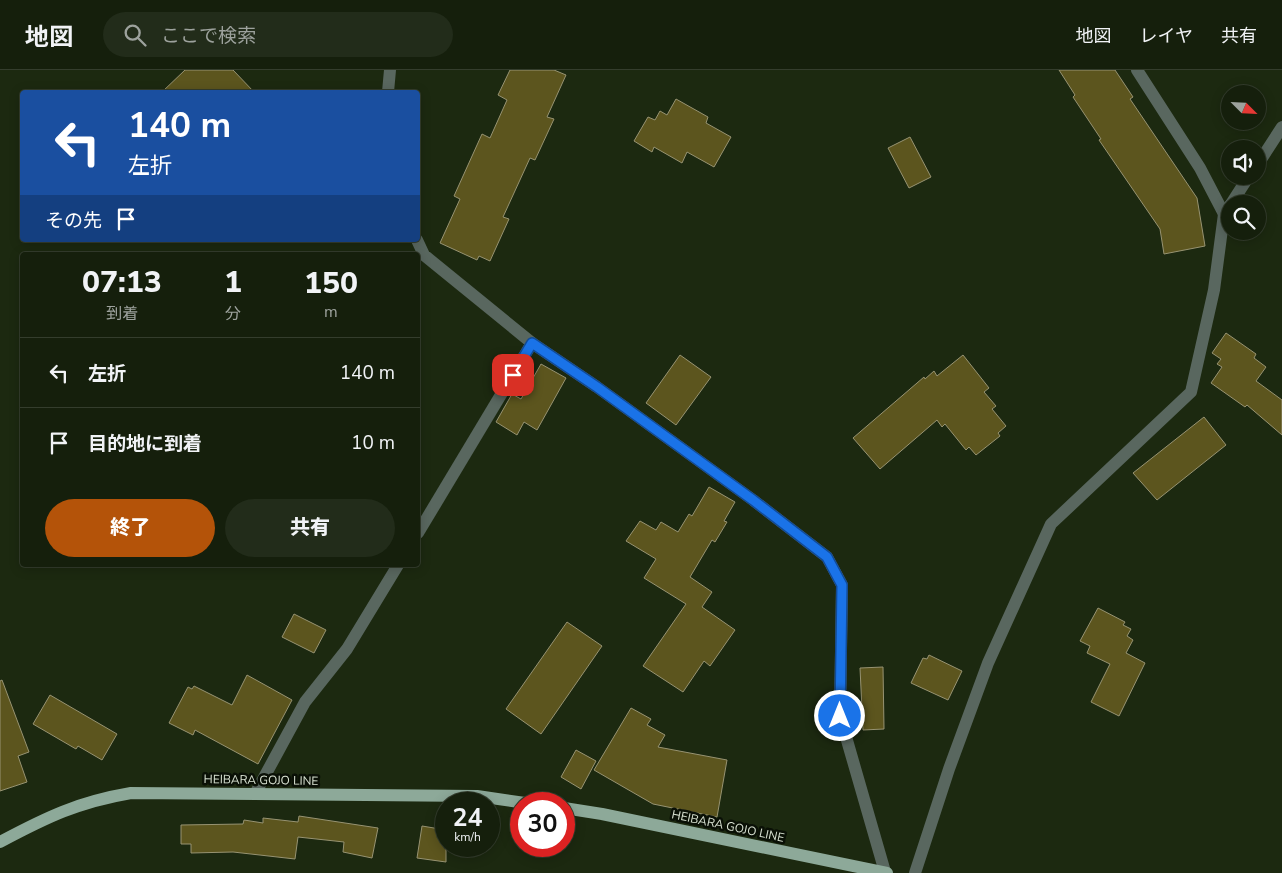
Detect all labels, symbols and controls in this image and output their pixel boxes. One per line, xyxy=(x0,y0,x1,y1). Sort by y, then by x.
search box xyxy=(103,12,453,57)
text: 地図 xyxy=(25,21,73,53)
icon: search xyxy=(121,21,149,49)
text: ここで検索 xyxy=(161,23,256,49)
text: 地図 xyxy=(1076,24,1112,48)
text: レイヤ xyxy=(1140,24,1193,48)
text: 共有 xyxy=(1221,24,1257,48)
north arrow xyxy=(1221,85,1266,130)
map controls xyxy=(1221,85,1266,240)
text: 140 m xyxy=(128,102,231,149)
icon: left xyxy=(45,110,110,175)
button: sound xyxy=(1221,140,1266,185)
text: 左折 xyxy=(128,151,172,181)
button: search xyxy=(1221,195,1266,240)
icon: arrive xyxy=(112,205,140,233)
text: その先 xyxy=(45,208,102,234)
text: 07:13 xyxy=(82,262,162,303)
text: 1 xyxy=(224,262,242,303)
text: 150 xyxy=(304,263,358,304)
text: m xyxy=(324,301,338,323)
text: 到着 xyxy=(106,303,138,325)
text: 分 xyxy=(225,303,241,325)
pin xyxy=(492,354,534,396)
icon: left xyxy=(45,359,73,387)
text: 140 m xyxy=(340,360,395,386)
text: 左折 xyxy=(88,361,126,387)
icon: arrive xyxy=(499,361,527,389)
icon: arrive xyxy=(45,429,73,457)
text: 10 m xyxy=(351,430,395,456)
text: 目的地に到着 xyxy=(88,431,202,457)
button: 終了 xyxy=(45,499,215,557)
button: 共有 xyxy=(225,499,395,557)
position arrow xyxy=(813,689,865,741)
street label: HEIBARA GOJO LINE xyxy=(203,771,319,789)
speed limit sign: 30 xyxy=(510,792,575,857)
text: 24 xyxy=(452,801,483,835)
street label: HEIBARA GOJO LINE xyxy=(670,806,786,846)
text: km/h xyxy=(454,829,481,845)

